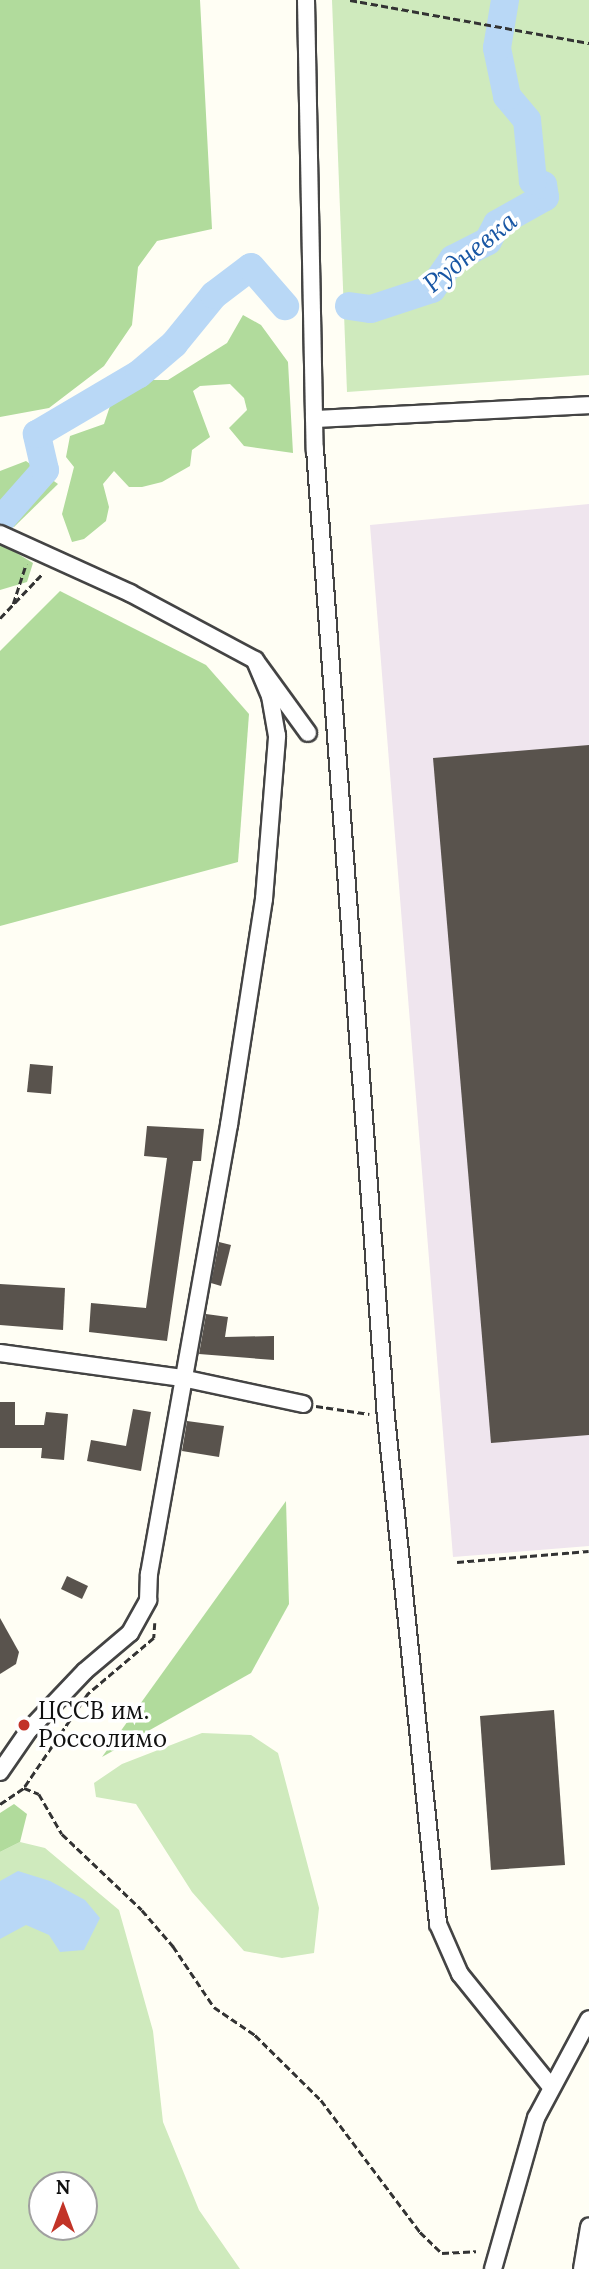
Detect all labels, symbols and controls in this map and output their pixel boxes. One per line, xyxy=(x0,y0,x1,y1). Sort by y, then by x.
water label: Рудневка xyxy=(417,205,523,299)
place label: ЦССВ им. Россолимо xyxy=(38,1697,167,1753)
marker: ЦССВ им. Россолимо xyxy=(16,1717,32,1733)
north arrow xyxy=(28,2171,98,2241)
text: N xyxy=(56,2175,70,2199)

